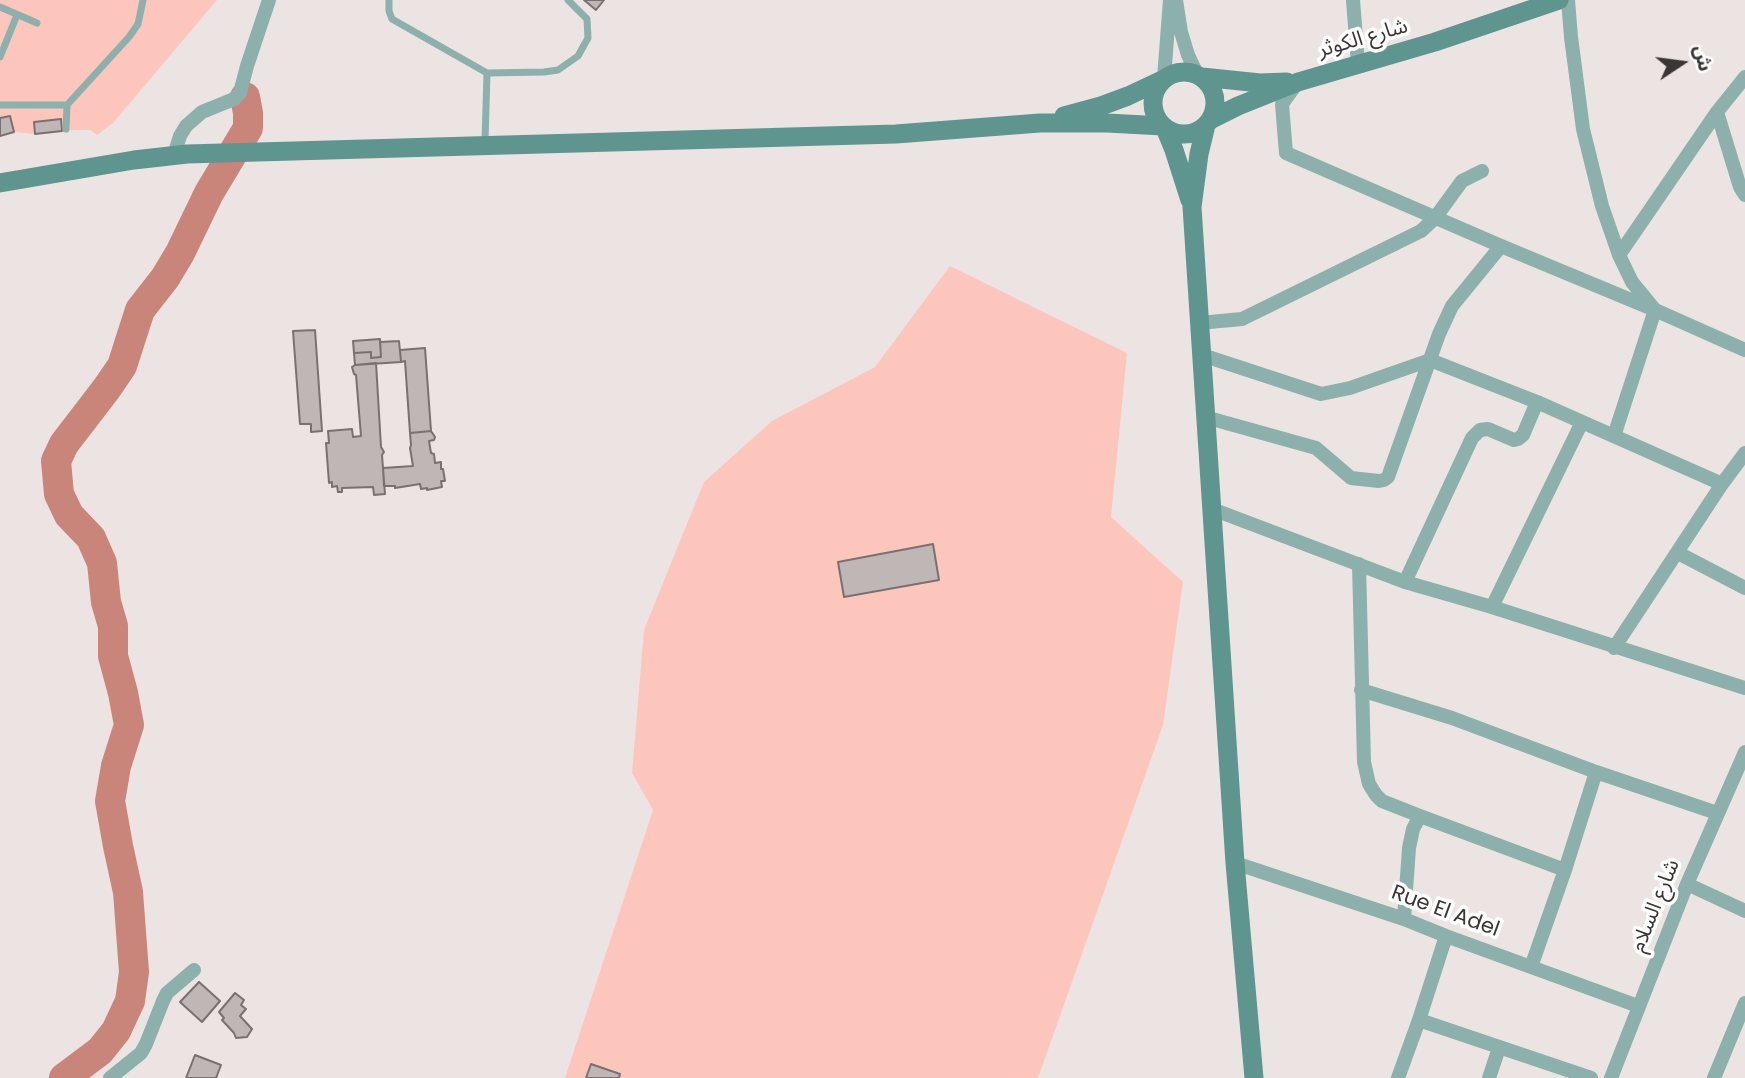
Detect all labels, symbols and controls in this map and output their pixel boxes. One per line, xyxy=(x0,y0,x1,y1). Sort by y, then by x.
street label: شارع الكوثر xyxy=(1315,14,1411,64)
north arrow xyxy=(1647,28,1717,98)
text: ش xyxy=(1687,42,1719,74)
street label: شارع السلام xyxy=(1626,856,1686,956)
street label: Rue El Adel xyxy=(1388,881,1502,943)

